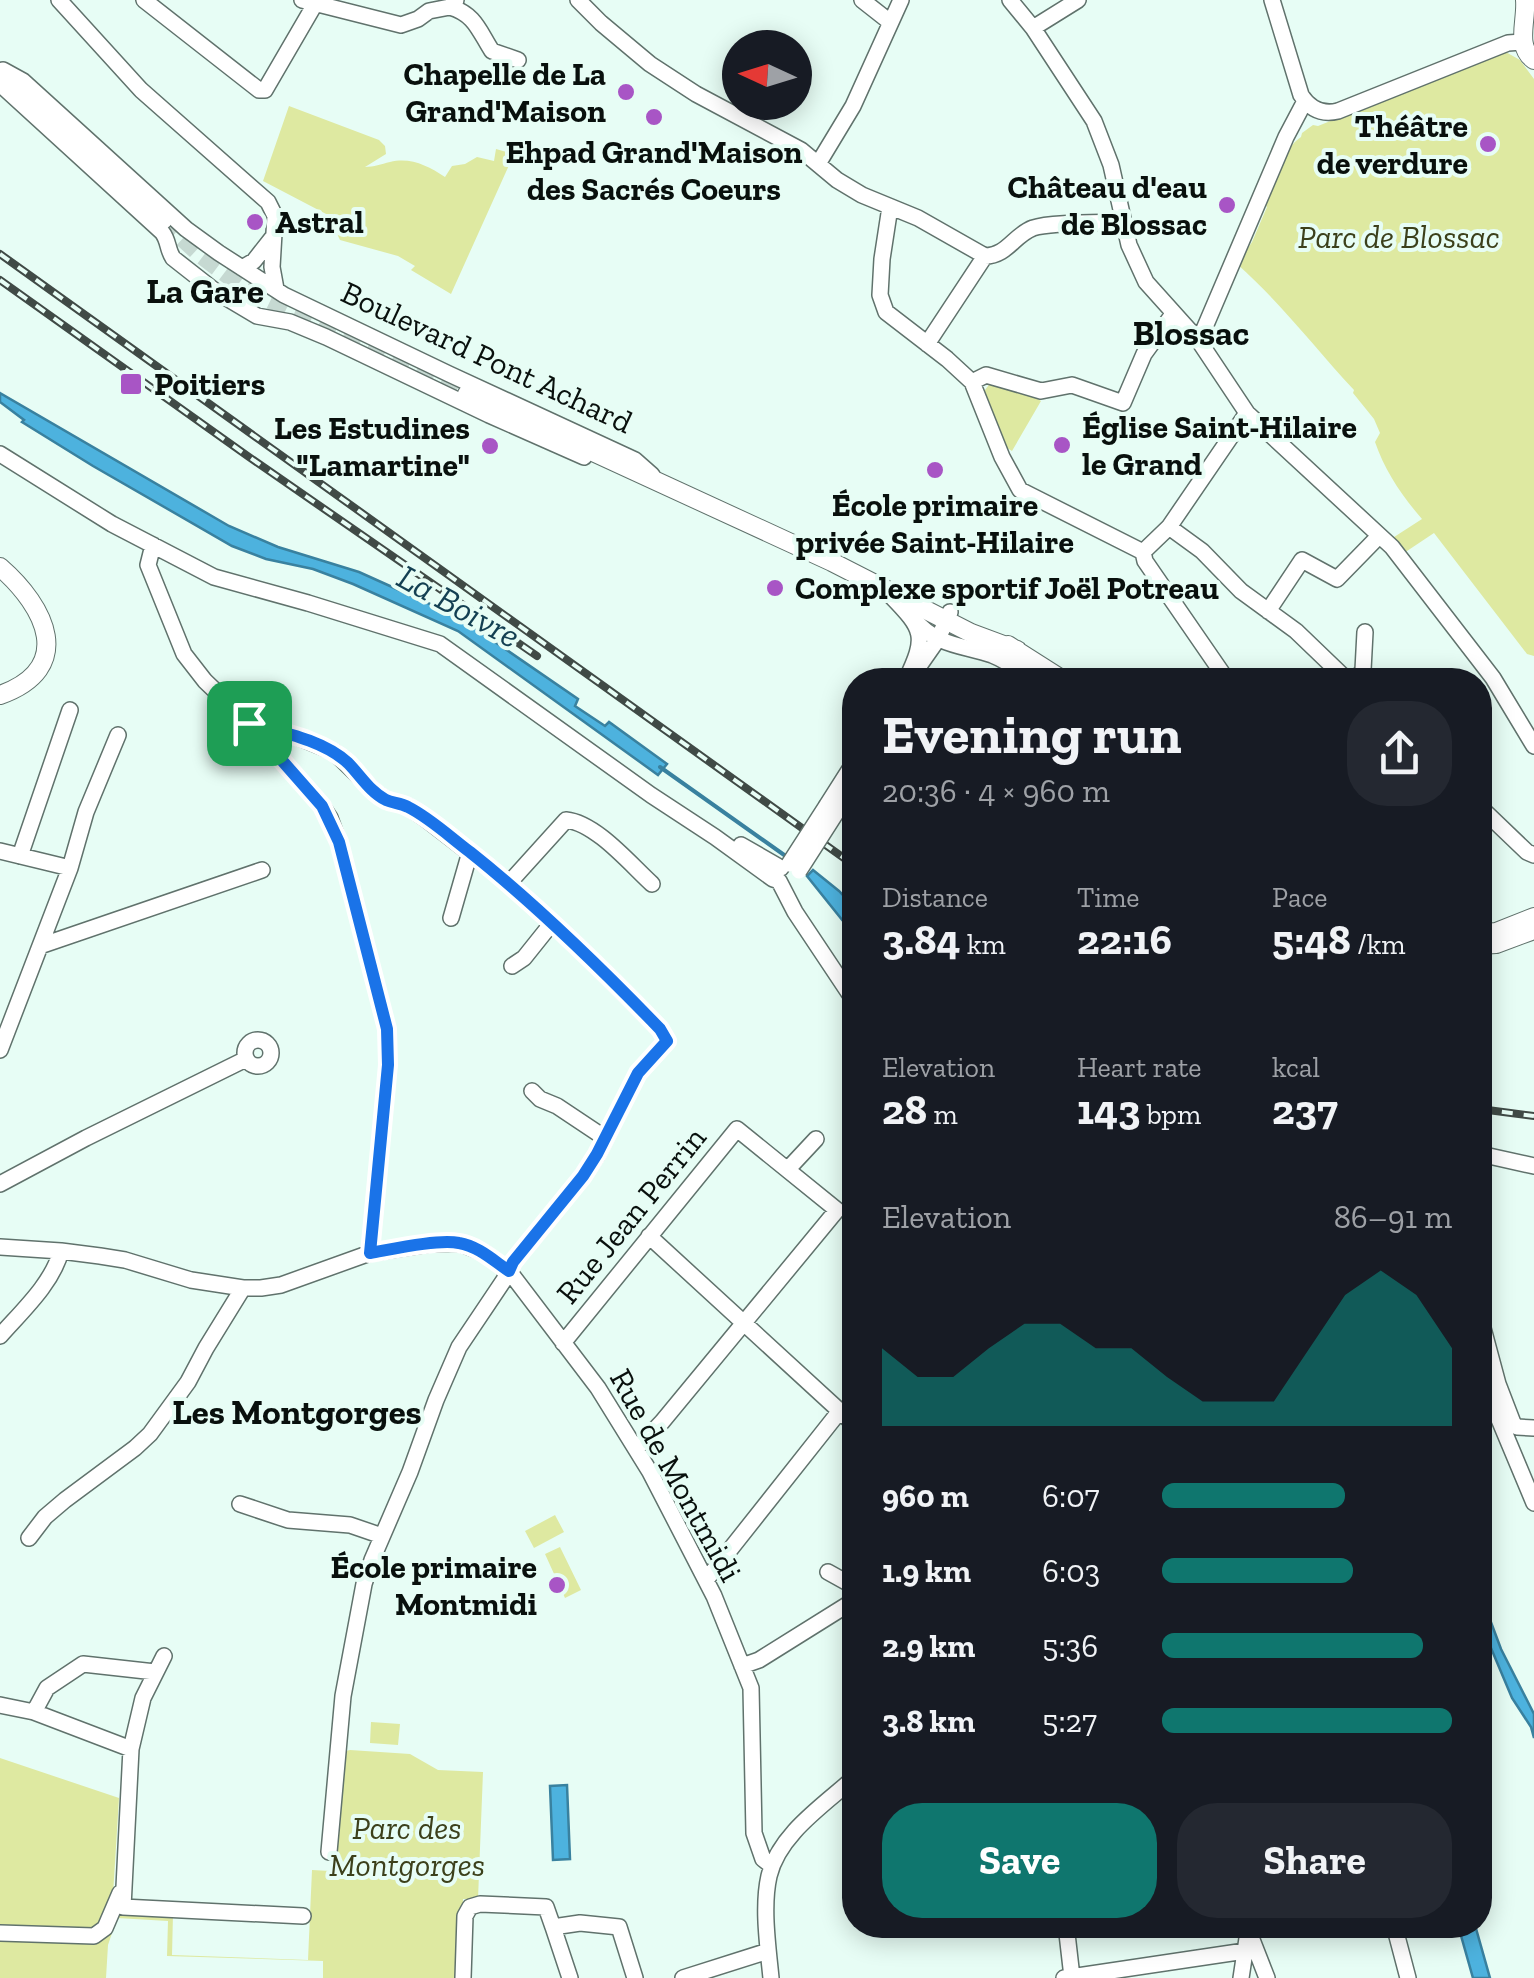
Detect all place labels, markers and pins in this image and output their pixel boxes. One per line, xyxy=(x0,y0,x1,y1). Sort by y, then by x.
place label: Chapelle de La Grand'Maison xyxy=(403,55,606,130)
marker: Chapelle de La Grand'Maison xyxy=(615,81,637,103)
marker: Ehpad Grand'Maison des Sacrés Coeurs xyxy=(643,106,665,128)
place label: Théâtre de verdure xyxy=(1317,107,1468,182)
place label: Ehpad Grand'Maison des Sacrés Coeurs xyxy=(506,133,803,208)
marker: Théâtre de verdure xyxy=(1477,133,1499,155)
place label: Château d'eau de Blossac xyxy=(1008,168,1207,243)
marker: Château d'eau de Blossac xyxy=(1216,194,1238,216)
place label: Astral xyxy=(275,203,364,241)
marker: Astral xyxy=(244,211,266,233)
place label: Poitiers xyxy=(154,365,265,403)
marker: Poitiers xyxy=(118,371,144,397)
place label: Église Saint-Hilaire le Grand xyxy=(1082,408,1357,483)
place label: Les Estudines "Lamartine" xyxy=(274,409,470,484)
marker: Église Saint-Hilaire le Grand xyxy=(1051,434,1073,456)
marker: Les Estudines "Lamartine" xyxy=(479,435,501,457)
marker: École primaire privée Saint-Hilaire xyxy=(924,459,946,481)
place label: École primaire privée Saint-Hilaire xyxy=(796,486,1074,561)
place label: Complexe sportif Joël Potreau xyxy=(795,569,1219,607)
marker: Complexe sportif Joël Potreau xyxy=(764,577,786,599)
pin xyxy=(207,681,292,766)
place label: École primaire Montmidi xyxy=(330,1548,537,1623)
marker: École primaire Montmidi xyxy=(546,1574,568,1596)

